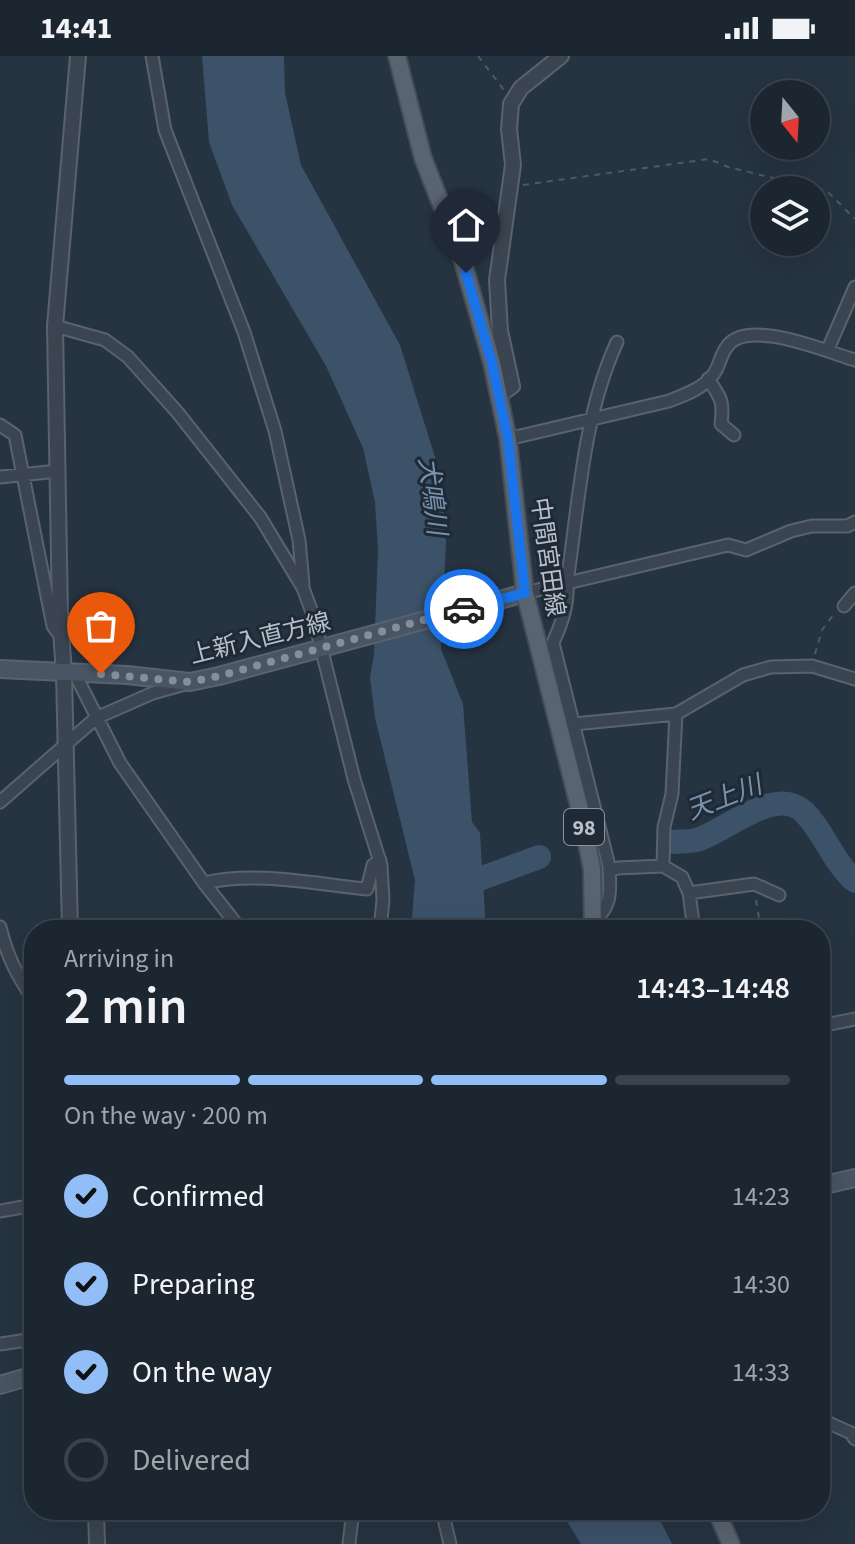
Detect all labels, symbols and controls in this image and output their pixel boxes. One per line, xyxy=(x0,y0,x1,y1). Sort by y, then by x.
text: 14:41 xyxy=(40,7,112,50)
north arrow xyxy=(750,80,830,160)
map controls xyxy=(750,80,830,256)
button: layers xyxy=(750,176,830,256)
pin xyxy=(432,191,500,273)
icon: home xyxy=(444,203,488,247)
water label: 犬鳴川 xyxy=(409,455,456,540)
street label: 中間宮田線 xyxy=(522,495,573,619)
courier xyxy=(424,569,504,649)
icon: car xyxy=(442,587,486,631)
pin xyxy=(67,592,135,674)
icon: bag xyxy=(79,604,123,648)
street label: 上新入直方線 xyxy=(186,604,334,673)
water label: 天上川 xyxy=(681,765,770,829)
road number: 98 xyxy=(564,809,604,845)
text: Arriving in xyxy=(64,940,174,977)
text: 14:43–14:48 xyxy=(636,967,790,1010)
text: 2 min xyxy=(64,970,188,1044)
text: On the way · 200 m xyxy=(64,1097,268,1134)
icon: check xyxy=(64,1174,108,1218)
text: Confirmed xyxy=(132,1175,265,1218)
text: 14:23 xyxy=(732,1178,790,1215)
icon: check xyxy=(64,1262,108,1306)
text: Preparing xyxy=(132,1263,255,1306)
text: 14:30 xyxy=(732,1266,790,1303)
icon: check xyxy=(64,1350,108,1394)
text: On the way xyxy=(132,1351,272,1394)
text: 14:33 xyxy=(732,1354,790,1391)
text: Delivered xyxy=(132,1439,251,1482)

